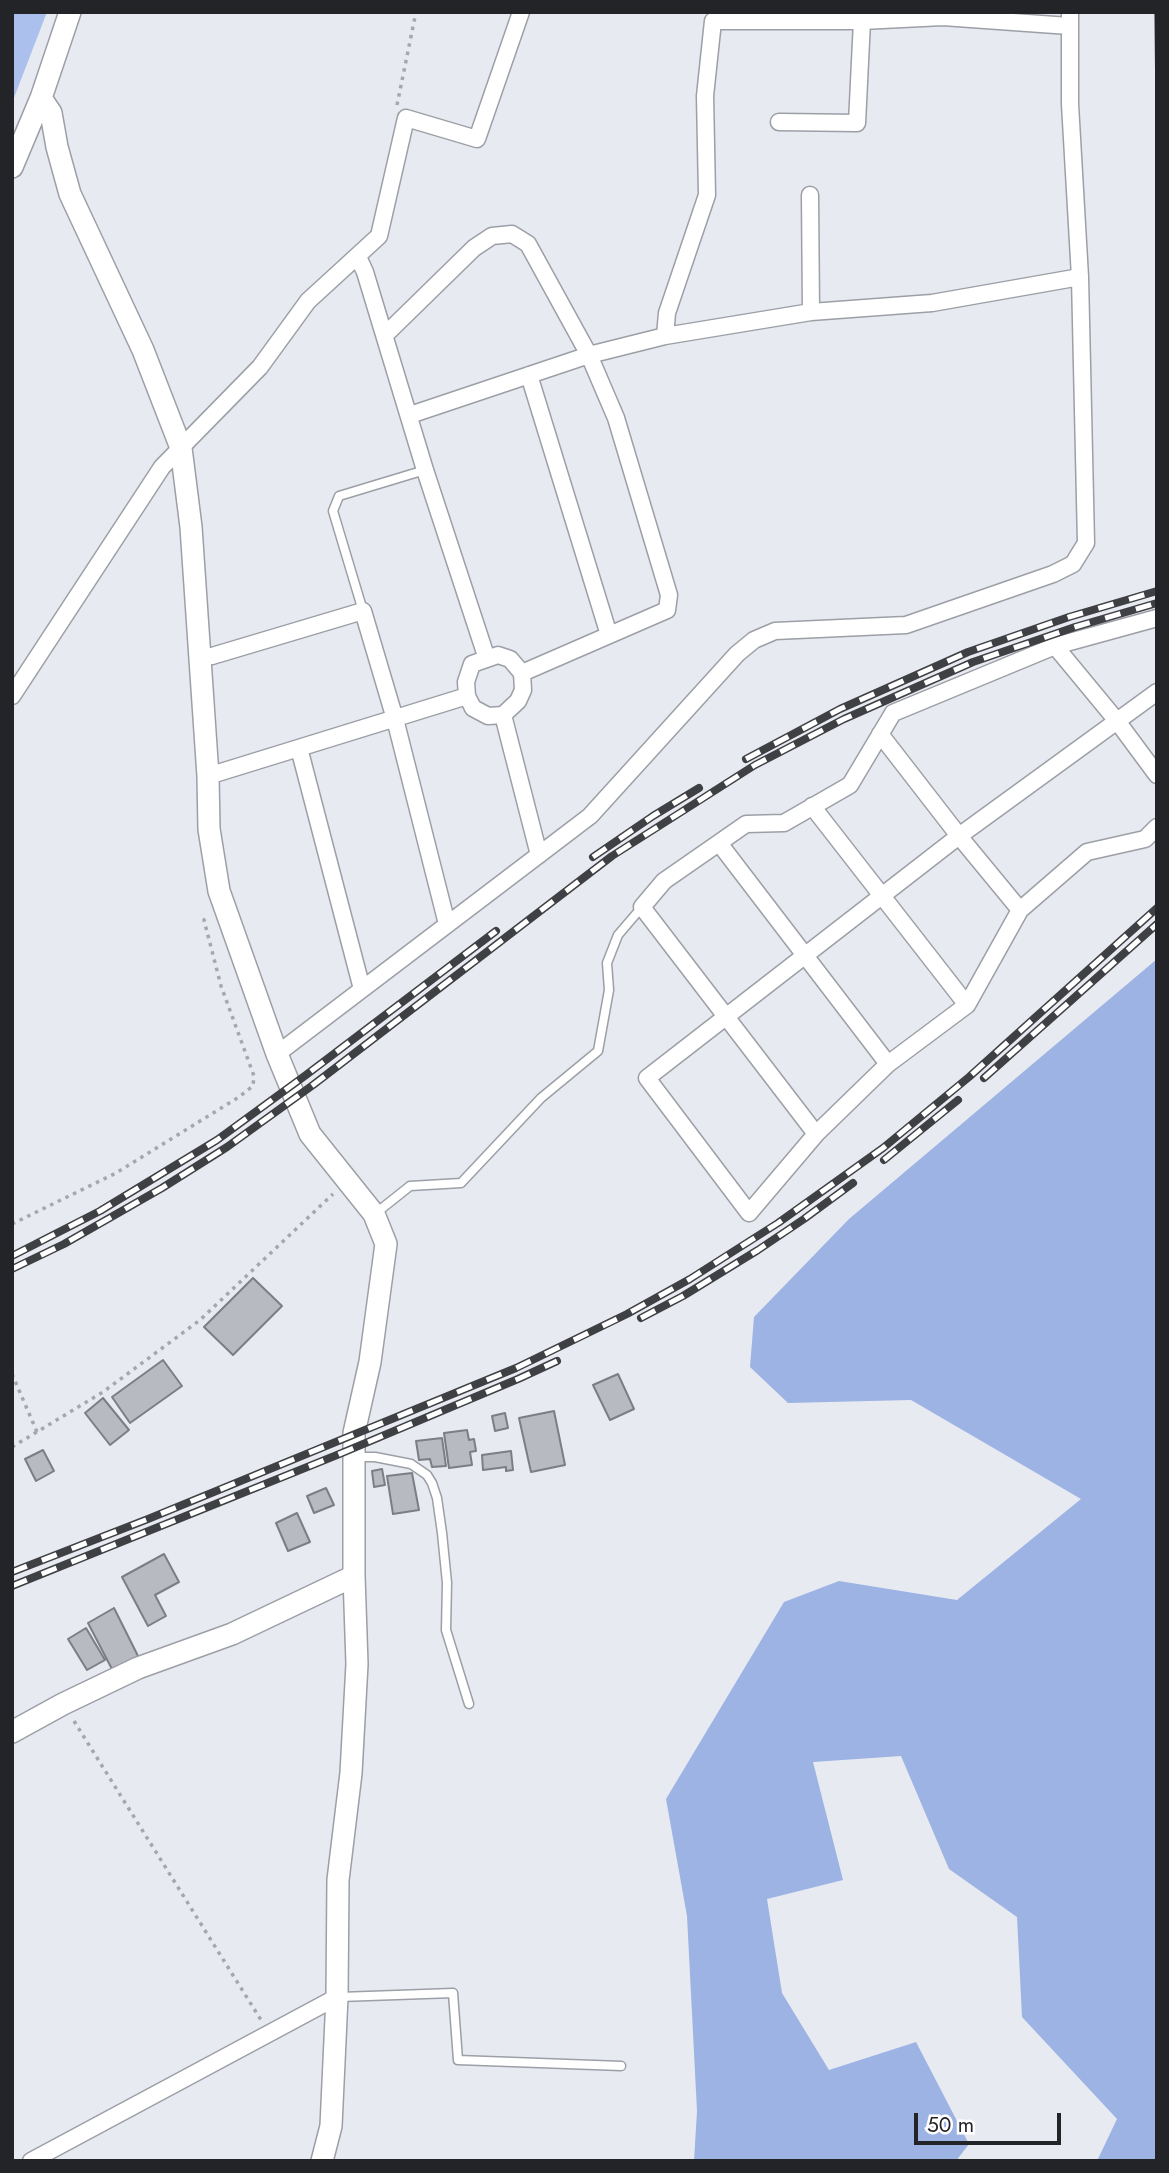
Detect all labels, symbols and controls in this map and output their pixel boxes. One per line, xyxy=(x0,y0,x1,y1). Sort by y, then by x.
scale bar xyxy=(917,2100,1064,2144)
text: 50 m xyxy=(927,2110,974,2140)

